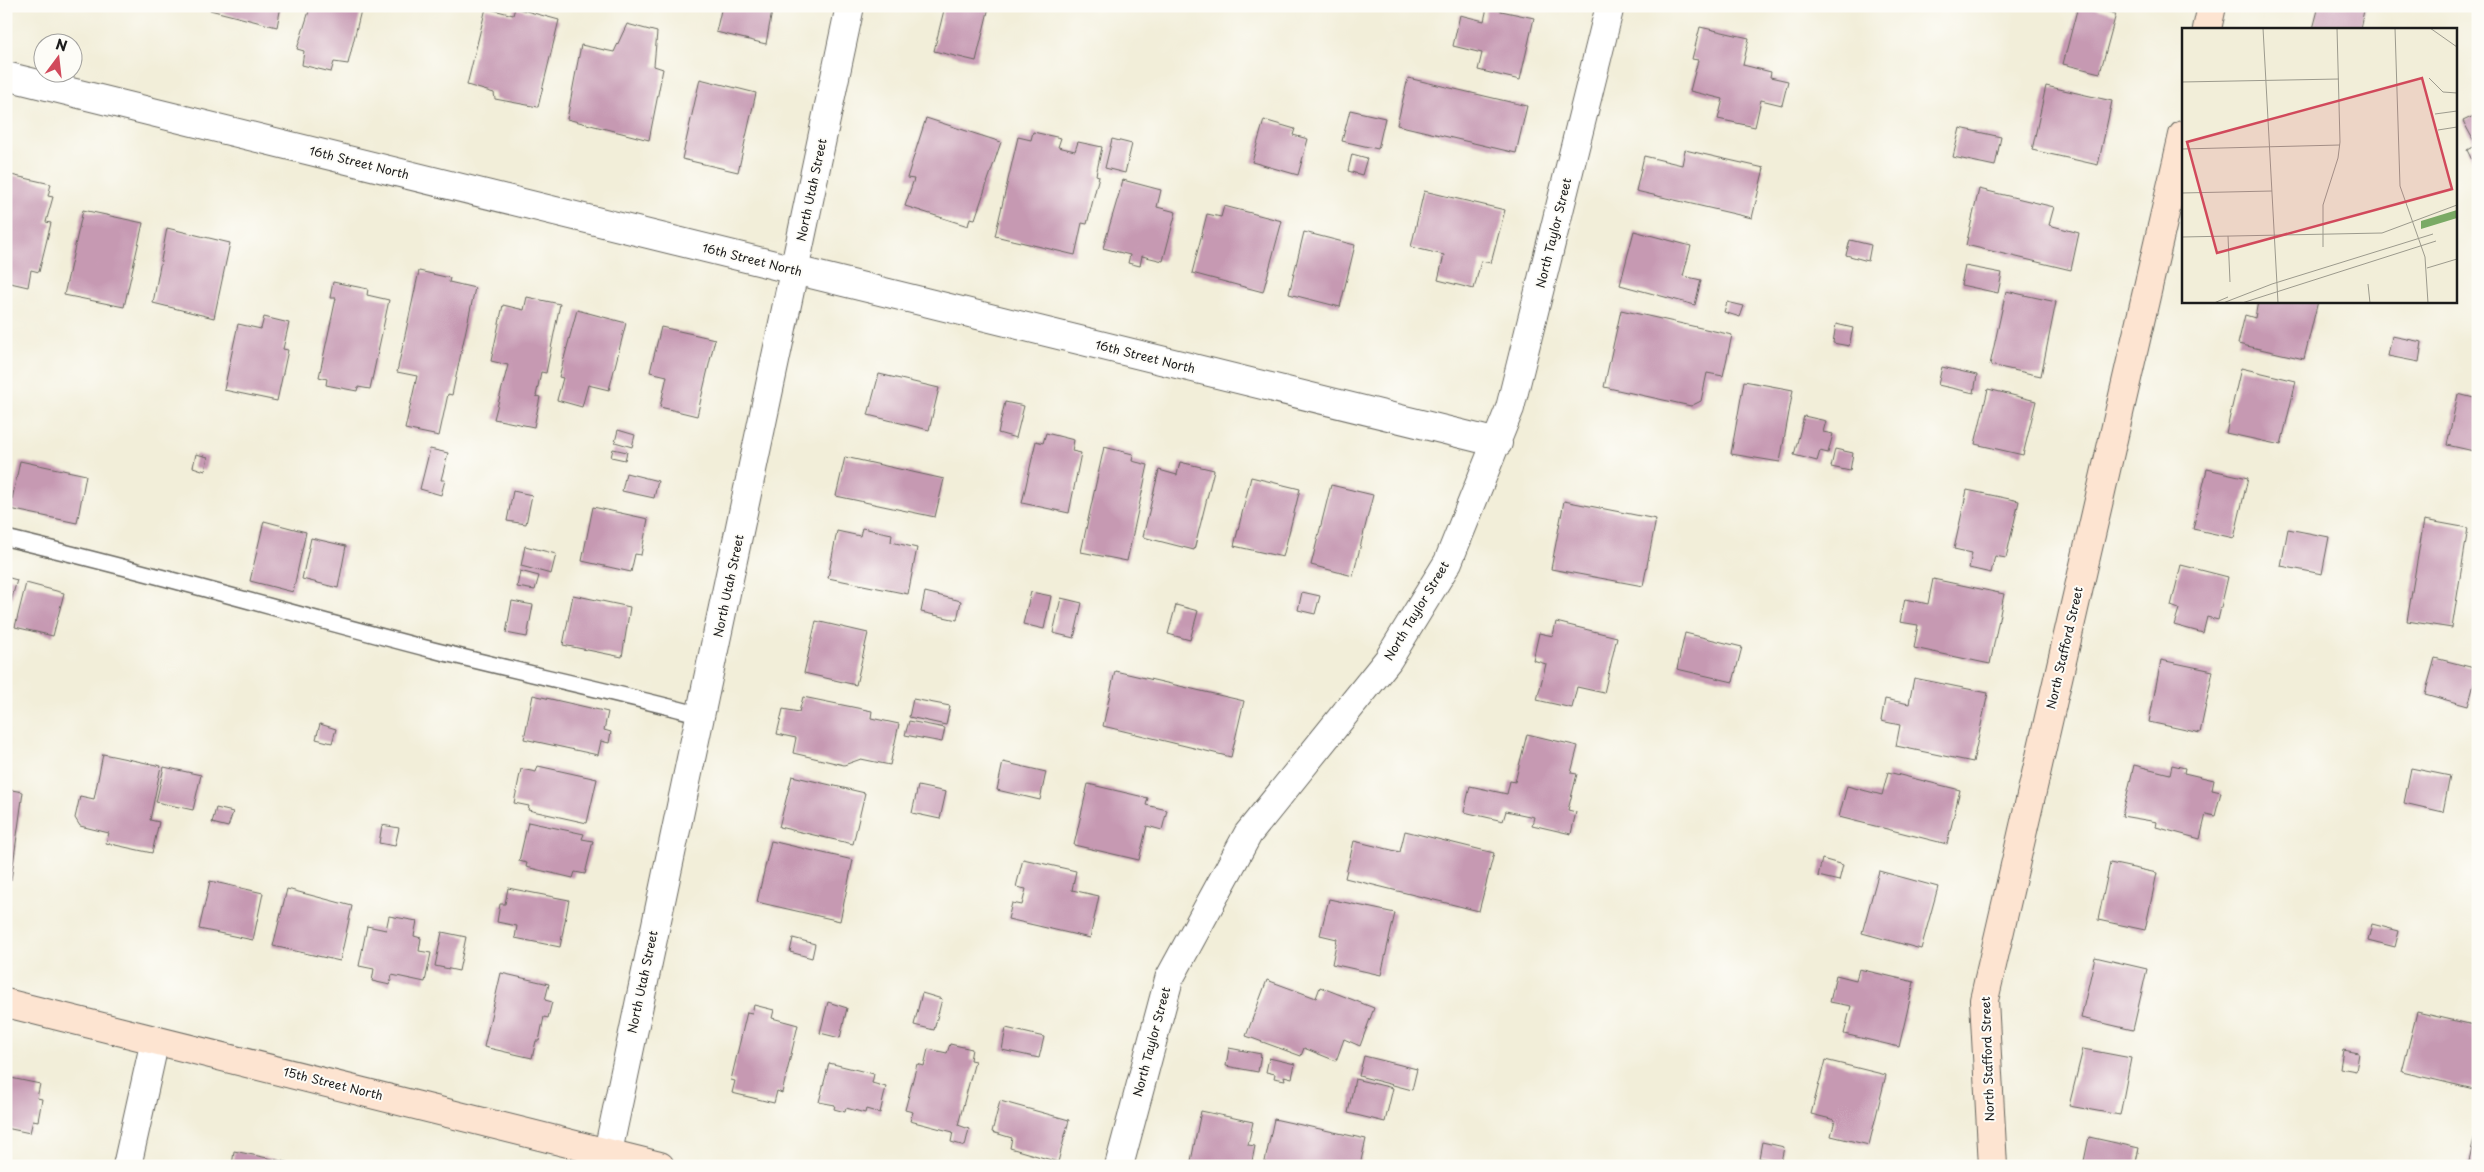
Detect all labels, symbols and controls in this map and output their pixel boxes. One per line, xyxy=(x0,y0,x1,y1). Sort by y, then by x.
inset map xyxy=(2182,28,2456,302)
north arrow xyxy=(32,32,82,82)
text: N xyxy=(53,33,70,57)
street label: North Utah Street xyxy=(791,137,831,243)
street label: 16th Street North xyxy=(307,141,411,183)
street label: North Taylor Street xyxy=(1531,176,1575,290)
street label: 16th Street North xyxy=(700,238,804,280)
street label: 16th Street North xyxy=(1093,335,1197,377)
street label: North Utah Street xyxy=(708,533,748,639)
street label: North Taylor Street xyxy=(1379,557,1453,664)
street label: North Stafford Street xyxy=(2041,585,2087,711)
street label: North Utah Street xyxy=(622,929,662,1035)
street label: North Taylor Street xyxy=(1128,985,1174,1099)
street label: North Stafford Street xyxy=(1976,996,1998,1122)
street label: 15th Street North xyxy=(282,1062,385,1104)

